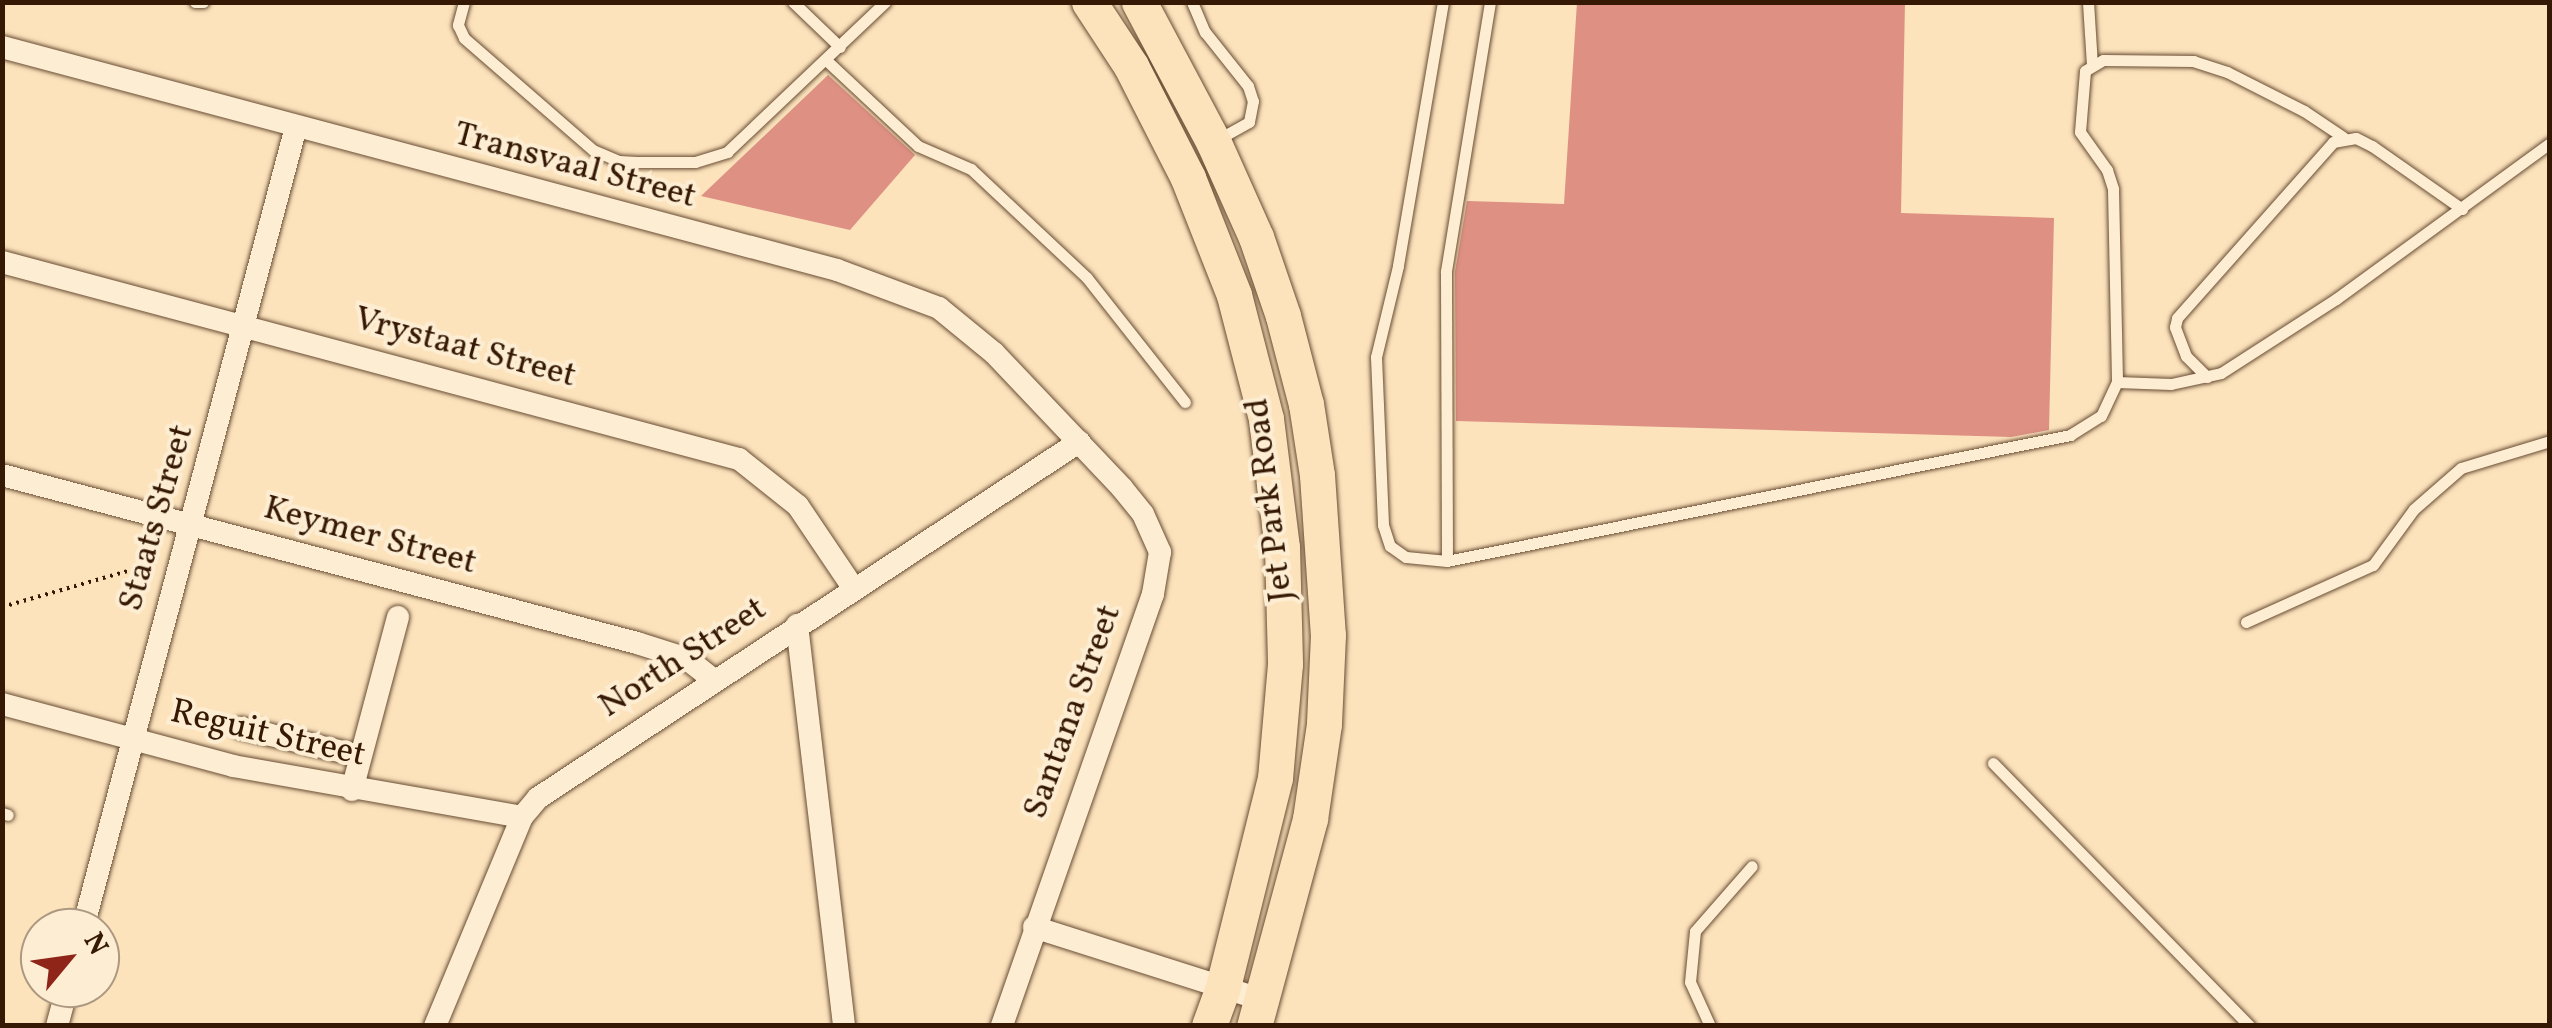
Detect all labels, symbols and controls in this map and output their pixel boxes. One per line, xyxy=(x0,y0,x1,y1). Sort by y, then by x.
street label: Transvaal Street xyxy=(449,114,701,218)
street label: Vrystaat Street xyxy=(350,298,580,398)
street label: Jet Park Road xyxy=(1237,396,1303,604)
street label: Staats Street xyxy=(110,420,204,616)
street label: Keymer Street xyxy=(259,487,481,585)
street label: North Street xyxy=(591,588,775,728)
street label: Santana Street xyxy=(1015,599,1131,825)
street label: Reguit Street xyxy=(166,691,370,777)
north arrow xyxy=(20,908,120,1008)
text: N xyxy=(73,926,117,963)

